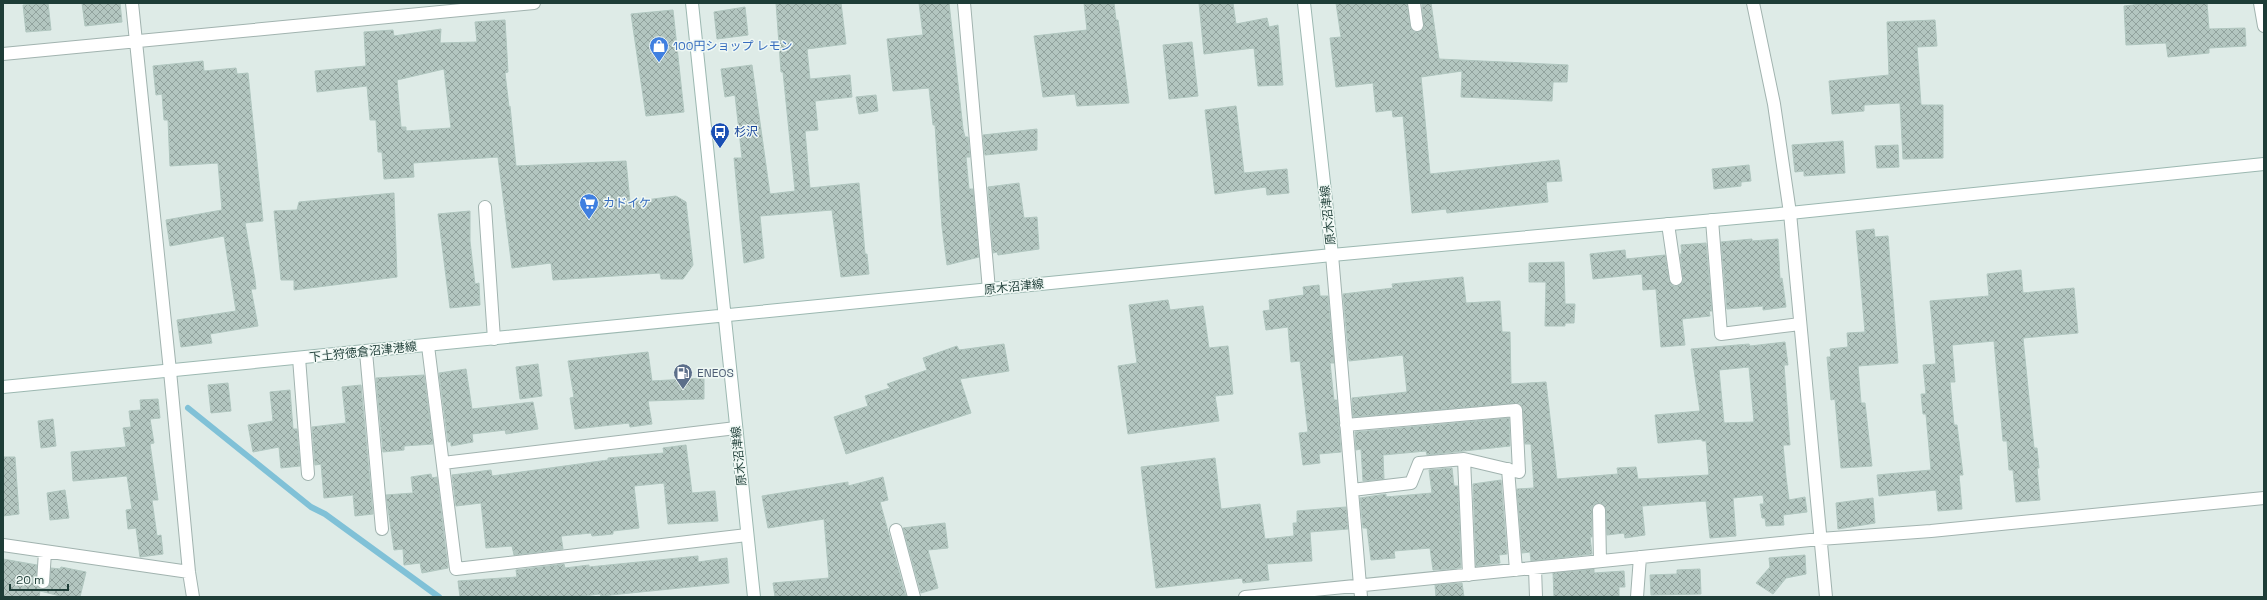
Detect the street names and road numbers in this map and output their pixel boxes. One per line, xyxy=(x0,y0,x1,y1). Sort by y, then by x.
street label: 原木沼津線 xyxy=(1317,184,1339,246)
street label: 原木沼津線 xyxy=(983,276,1045,298)
street label: 下土狩徳倉沼津港線 xyxy=(308,338,418,366)
street label: 原木沼津線 xyxy=(728,425,750,487)

